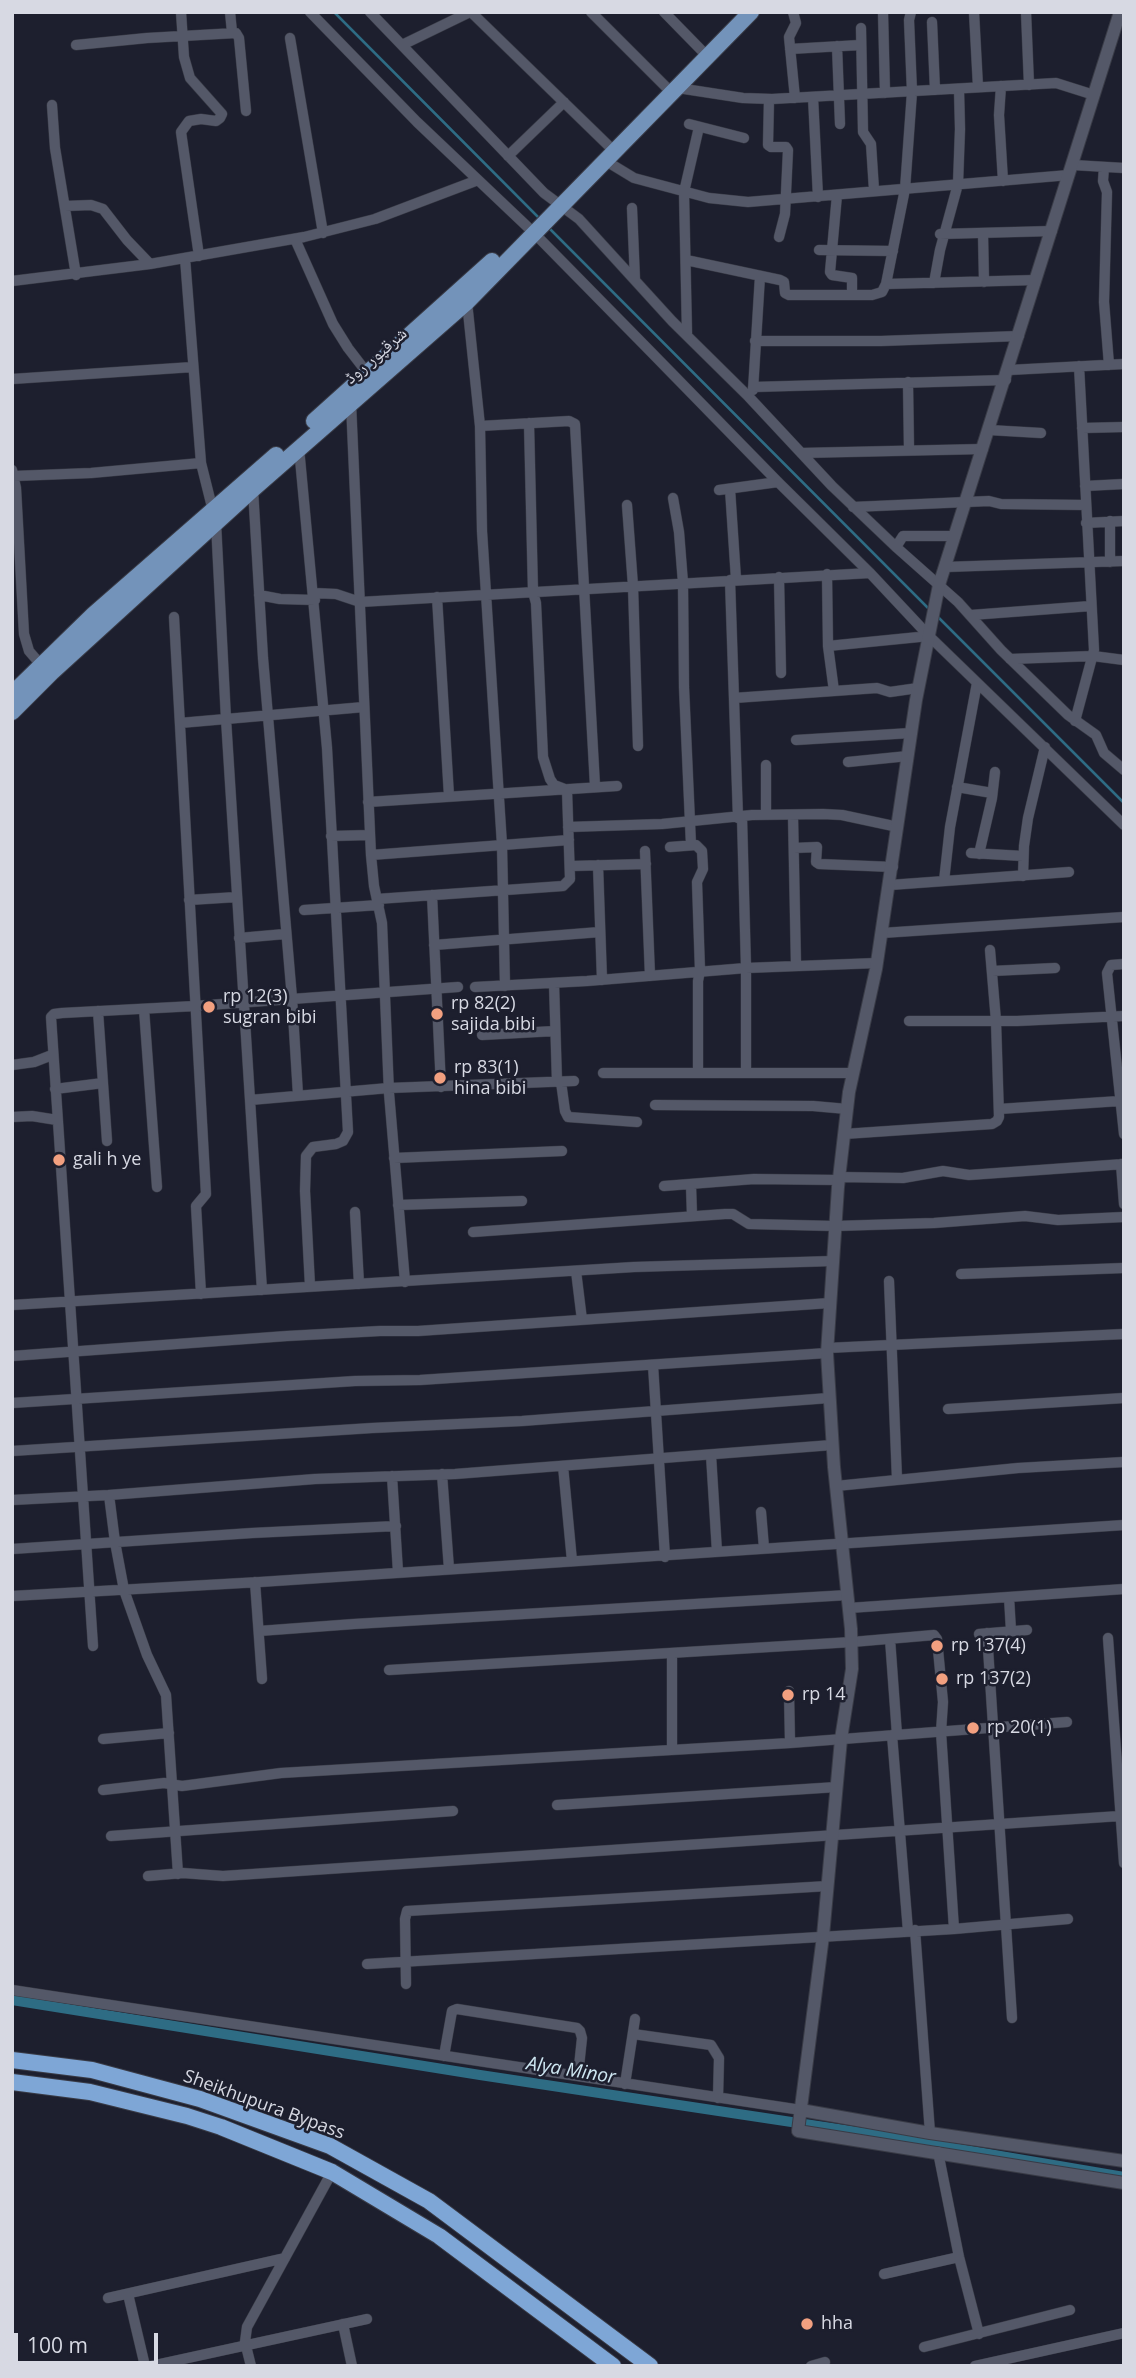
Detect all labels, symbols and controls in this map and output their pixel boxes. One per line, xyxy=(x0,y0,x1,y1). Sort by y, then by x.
street label: شرقپور روڈ xyxy=(340,323,412,389)
place label: rp 12(3) sugran bibi xyxy=(223,986,317,1028)
place label: rp 82(2) sajida bibi xyxy=(451,993,535,1036)
marker: rp 12(3) sugran bibi xyxy=(201,999,217,1015)
marker: rp 82(2) sajida bibi xyxy=(429,1006,445,1022)
place label: rp 83(1) hina bibi xyxy=(454,1057,526,1100)
marker: rp 83(1) hina bibi xyxy=(432,1070,448,1086)
place label: gali h ye xyxy=(73,1149,141,1171)
marker: gali h ye xyxy=(51,1152,67,1168)
place label: rp 137(4) xyxy=(951,1635,1026,1657)
marker: rp 137(4) xyxy=(929,1638,945,1654)
place label: rp 137(2) xyxy=(956,1668,1031,1690)
marker: rp 137(2) xyxy=(934,1671,950,1687)
place label: rp 14 xyxy=(802,1684,846,1706)
marker: rp 14 xyxy=(780,1687,796,1703)
place label: rp 20(1) xyxy=(987,1717,1052,1739)
marker: rp 20(1) xyxy=(965,1720,981,1736)
water label: Alya Minor xyxy=(525,2053,617,2089)
street label: Sheikhupura Bypass xyxy=(180,2066,348,2144)
place label: hha xyxy=(821,2313,853,2335)
marker: hha xyxy=(799,2316,815,2332)
scale bar xyxy=(18,2318,161,2362)
text: 100 m xyxy=(27,2331,88,2359)

